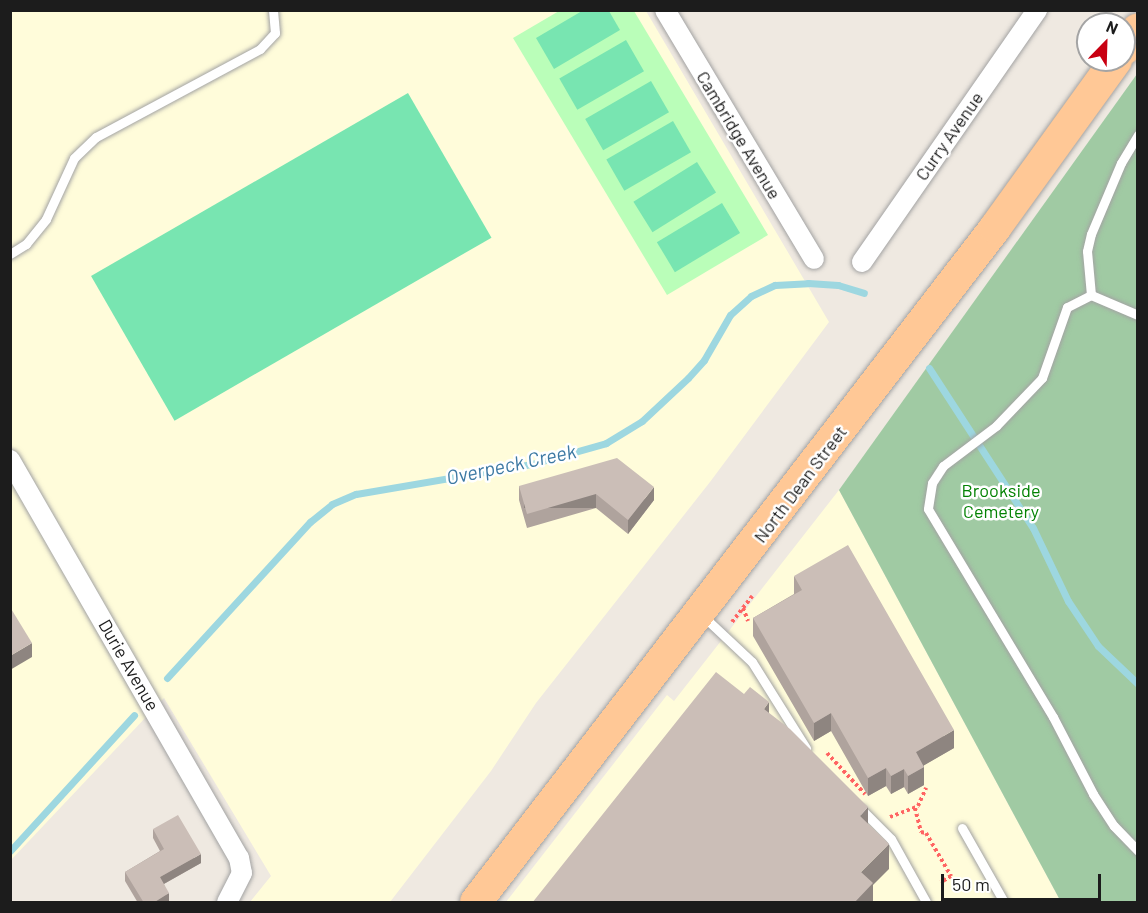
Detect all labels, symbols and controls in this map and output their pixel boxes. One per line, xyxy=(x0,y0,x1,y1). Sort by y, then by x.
north arrow xyxy=(1076,12,1136,72)
text: N xyxy=(1104,16,1121,38)
street label: Cambridge Avenue xyxy=(692,67,786,203)
street label: Curry Avenue xyxy=(911,88,987,184)
street label: North Dean Street xyxy=(749,421,851,547)
water label: Overpeck Creek xyxy=(444,439,578,489)
park label: Brookside Cemetery xyxy=(962,480,1040,522)
street label: Durie Avenue xyxy=(94,615,164,715)
scale bar xyxy=(944,862,1104,900)
text: 50 m xyxy=(952,873,990,895)

